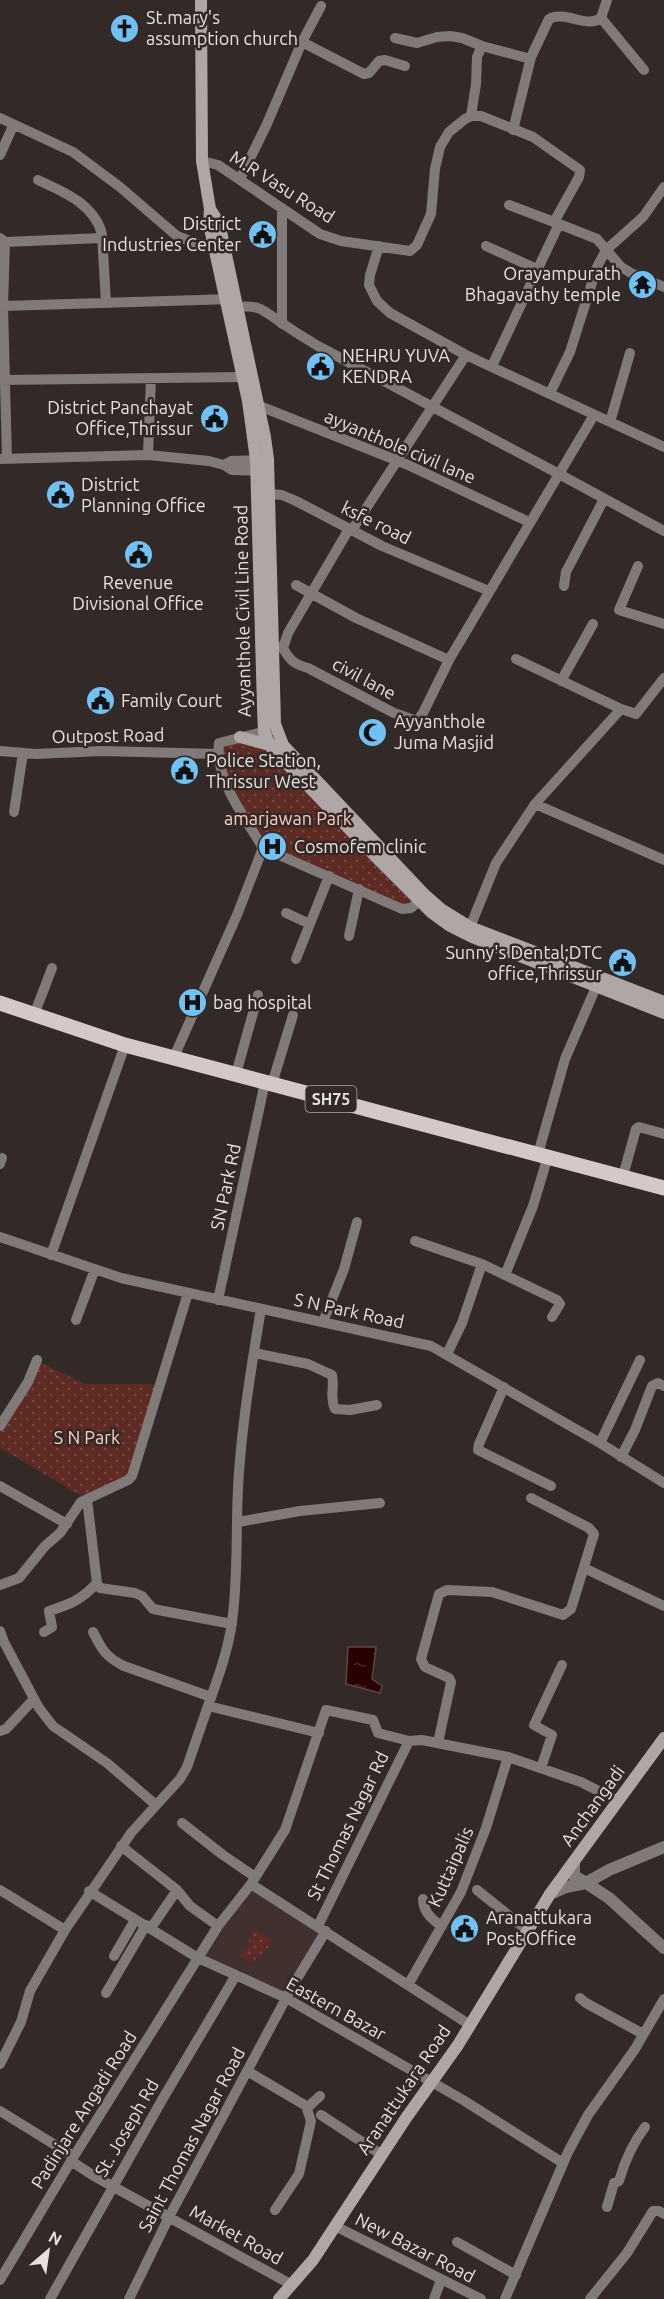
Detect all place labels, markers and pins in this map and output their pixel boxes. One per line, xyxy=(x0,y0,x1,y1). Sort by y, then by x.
place label: St.mary's assumption church xyxy=(146,7,298,48)
church icon: St.mary's assumption church xyxy=(109,12,141,44)
place label: District Industries Center xyxy=(102,213,241,254)
public building icon: District Industries Center xyxy=(246,218,278,250)
place label: Orayampurath Bhagavathy temple xyxy=(465,263,621,304)
temple icon: Orayampurath Bhagavathy temple xyxy=(626,268,658,300)
place label: NEHRU YUVA KENDRA xyxy=(342,345,450,386)
public building icon: NEHRU YUVA KENDRA xyxy=(305,350,337,382)
place label: District Panchayat Office,Thrissur xyxy=(47,397,193,438)
public building icon: District Panchayat Office,Thrissur xyxy=(198,402,230,434)
place label: District Planning Office xyxy=(81,474,206,515)
public building icon: District Planning Office xyxy=(44,479,76,511)
public building icon: Revenue Divisional Office xyxy=(122,538,154,570)
place label: Revenue Divisional Office xyxy=(72,572,204,613)
public building icon: Family Court xyxy=(84,685,116,717)
place label: Family Court xyxy=(121,690,222,710)
place label: Ayyanthole Juma Masjid xyxy=(394,711,494,752)
mosque icon: Ayyanthole Juma Masjid xyxy=(357,716,389,748)
place label: Police Station, Thrissur West xyxy=(206,750,321,791)
public building icon: Police Station, Thrissur West xyxy=(169,755,201,787)
hospital icon: Cosmofem clinic xyxy=(257,831,289,863)
place label: Cosmofem clinic xyxy=(294,836,426,856)
place label: Sunny's Dental;DTC office,Thrissur xyxy=(445,942,602,983)
public building icon: Sunny's Dental;DTC office,Thrissur xyxy=(607,947,639,979)
hospital icon: bag hospital xyxy=(176,987,208,1019)
place label: bag hospital xyxy=(213,992,312,1012)
place label: Aranattukara Post Office xyxy=(486,1907,592,1948)
public building icon: Aranattukara Post Office xyxy=(449,1912,481,1944)

